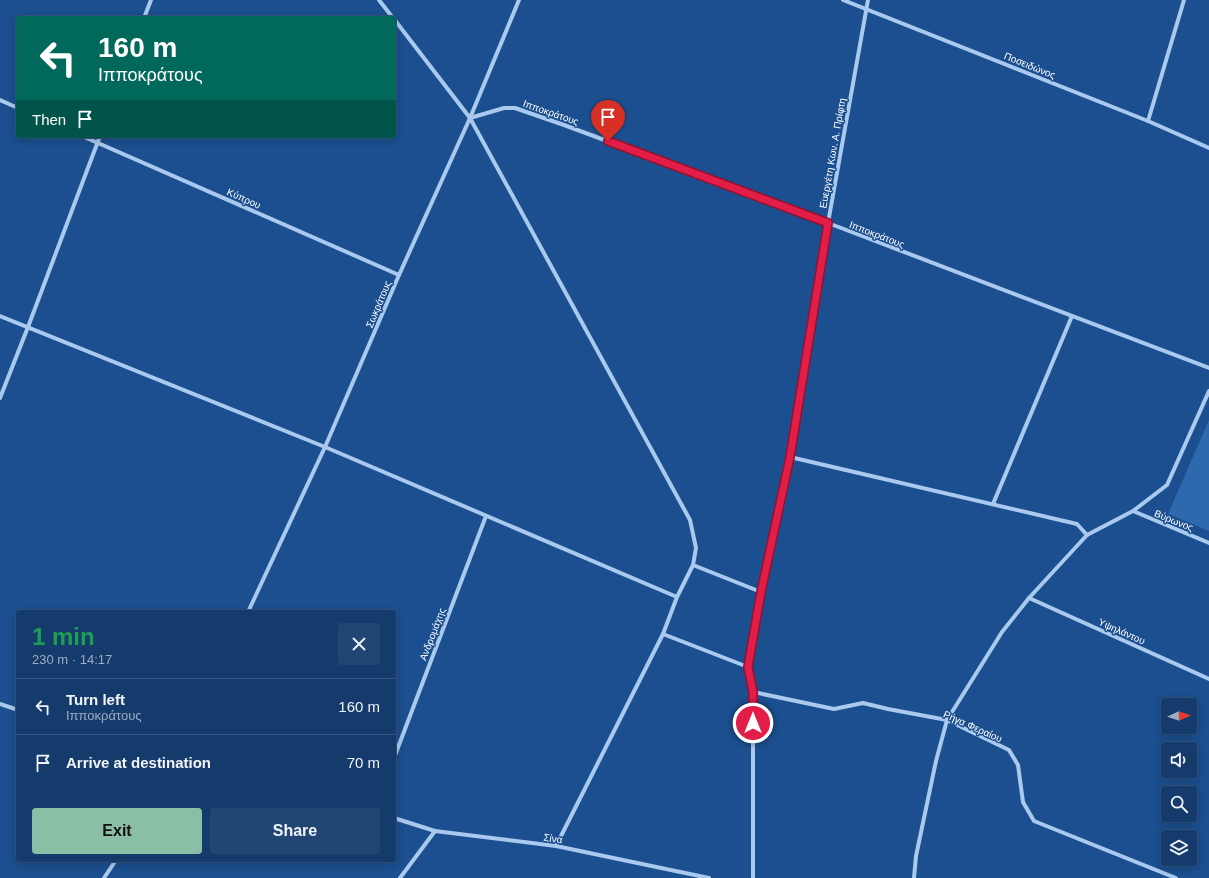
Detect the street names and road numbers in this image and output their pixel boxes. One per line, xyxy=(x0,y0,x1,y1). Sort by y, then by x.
street label: Ποσειδώνος xyxy=(1003,50,1057,81)
street label: Ευεργέτη Κων. Α. Πρίφτη xyxy=(817,97,848,209)
street label: Ιπποκράτους xyxy=(522,98,580,127)
street label: Κύπρου xyxy=(225,186,262,211)
street label: Ιπποκράτους xyxy=(848,219,906,250)
street label: Σωκράτους xyxy=(364,279,393,329)
street label: Βύρωνος xyxy=(1153,508,1195,533)
street label: Ανδρομάχης xyxy=(417,606,448,662)
street label: Υψηλάντου xyxy=(1097,616,1147,647)
street label: Ρήγα Φεραίου xyxy=(942,709,1004,744)
street label: Σίνα xyxy=(543,832,563,845)

